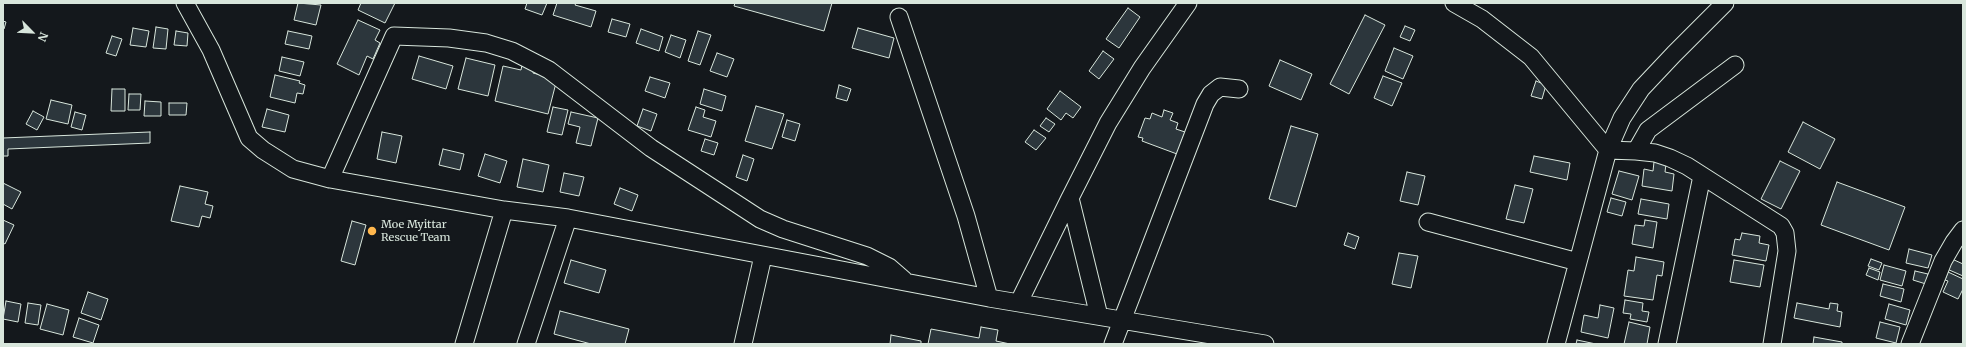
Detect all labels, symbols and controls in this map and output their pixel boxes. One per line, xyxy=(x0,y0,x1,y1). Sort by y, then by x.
north arrow xyxy=(12,12,52,52)
text: N xyxy=(35,30,51,44)
place label: Moe Myittar Rescue Team xyxy=(381,218,450,244)
marker: Moe Myittar Rescue Team xyxy=(366,225,378,237)

